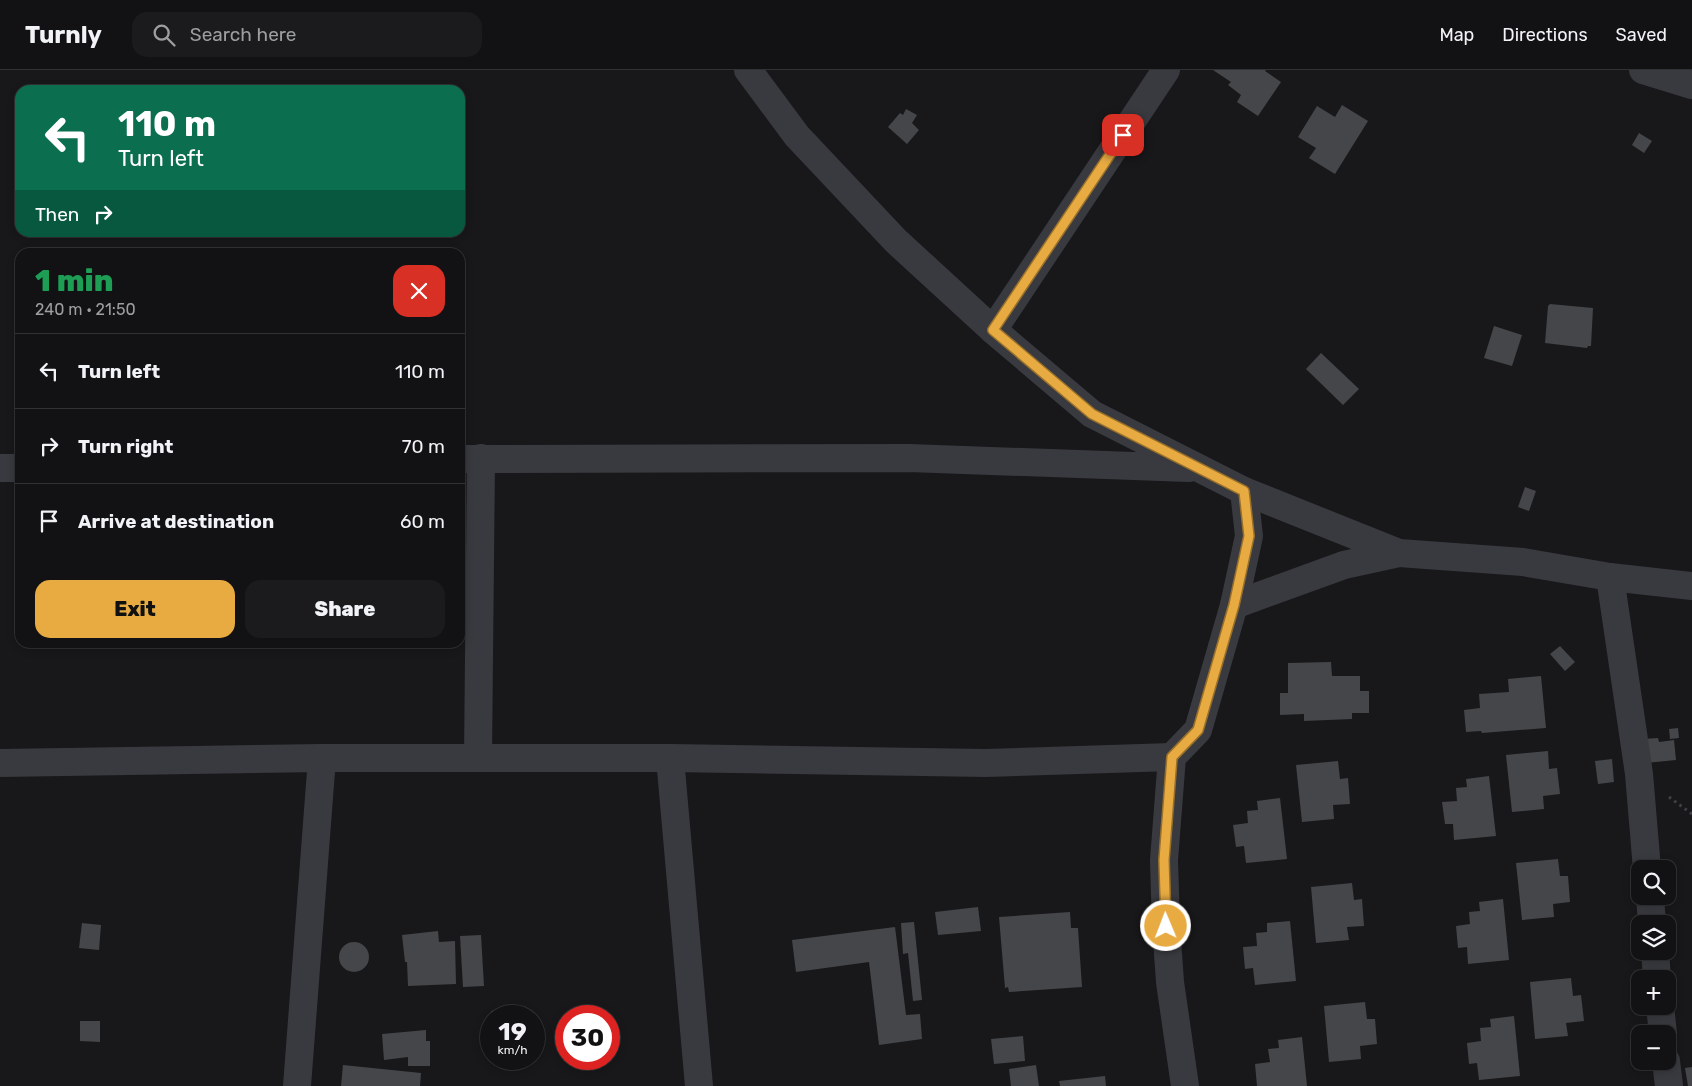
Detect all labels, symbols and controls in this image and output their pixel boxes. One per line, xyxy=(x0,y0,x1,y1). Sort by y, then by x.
search box xyxy=(132,12,482,57)
text: Turnly xyxy=(25,21,102,49)
icon: search xyxy=(150,21,178,49)
text: Search here xyxy=(190,23,296,46)
text: Map xyxy=(1439,24,1474,46)
text: Directions xyxy=(1502,24,1588,46)
text: Saved xyxy=(1616,24,1667,46)
text: 110 m xyxy=(118,103,216,145)
icon: left xyxy=(35,105,100,170)
pin xyxy=(1102,114,1144,156)
icon: arrive xyxy=(1109,121,1137,149)
text: Turn left xyxy=(118,145,204,172)
icon: right xyxy=(89,200,117,228)
text: Then xyxy=(35,203,79,226)
text: 1 min xyxy=(35,263,113,299)
button: close xyxy=(393,265,445,317)
text: 240 m · 21:50 xyxy=(35,300,136,319)
icon: left xyxy=(35,357,63,385)
text: Turn left xyxy=(78,360,160,383)
text: 110 m xyxy=(395,360,445,383)
icon: right xyxy=(35,432,63,460)
text: Turn right xyxy=(78,435,173,458)
text: 70 m xyxy=(402,435,445,458)
icon: arrive xyxy=(35,507,63,535)
text: Arrive at destination xyxy=(78,510,274,533)
text: 60 m xyxy=(400,510,445,533)
button: Exit xyxy=(35,580,235,638)
button: Share xyxy=(245,580,445,638)
map controls xyxy=(1631,860,1676,1070)
button: search xyxy=(1631,860,1676,905)
position arrow xyxy=(1139,899,1191,951)
button: layers xyxy=(1631,915,1676,960)
button: + xyxy=(1631,970,1676,1015)
speed limit sign: 30 xyxy=(555,1005,620,1070)
text: 19 xyxy=(498,1017,527,1046)
button: − xyxy=(1631,1025,1676,1070)
text: km/h xyxy=(498,1043,527,1057)

